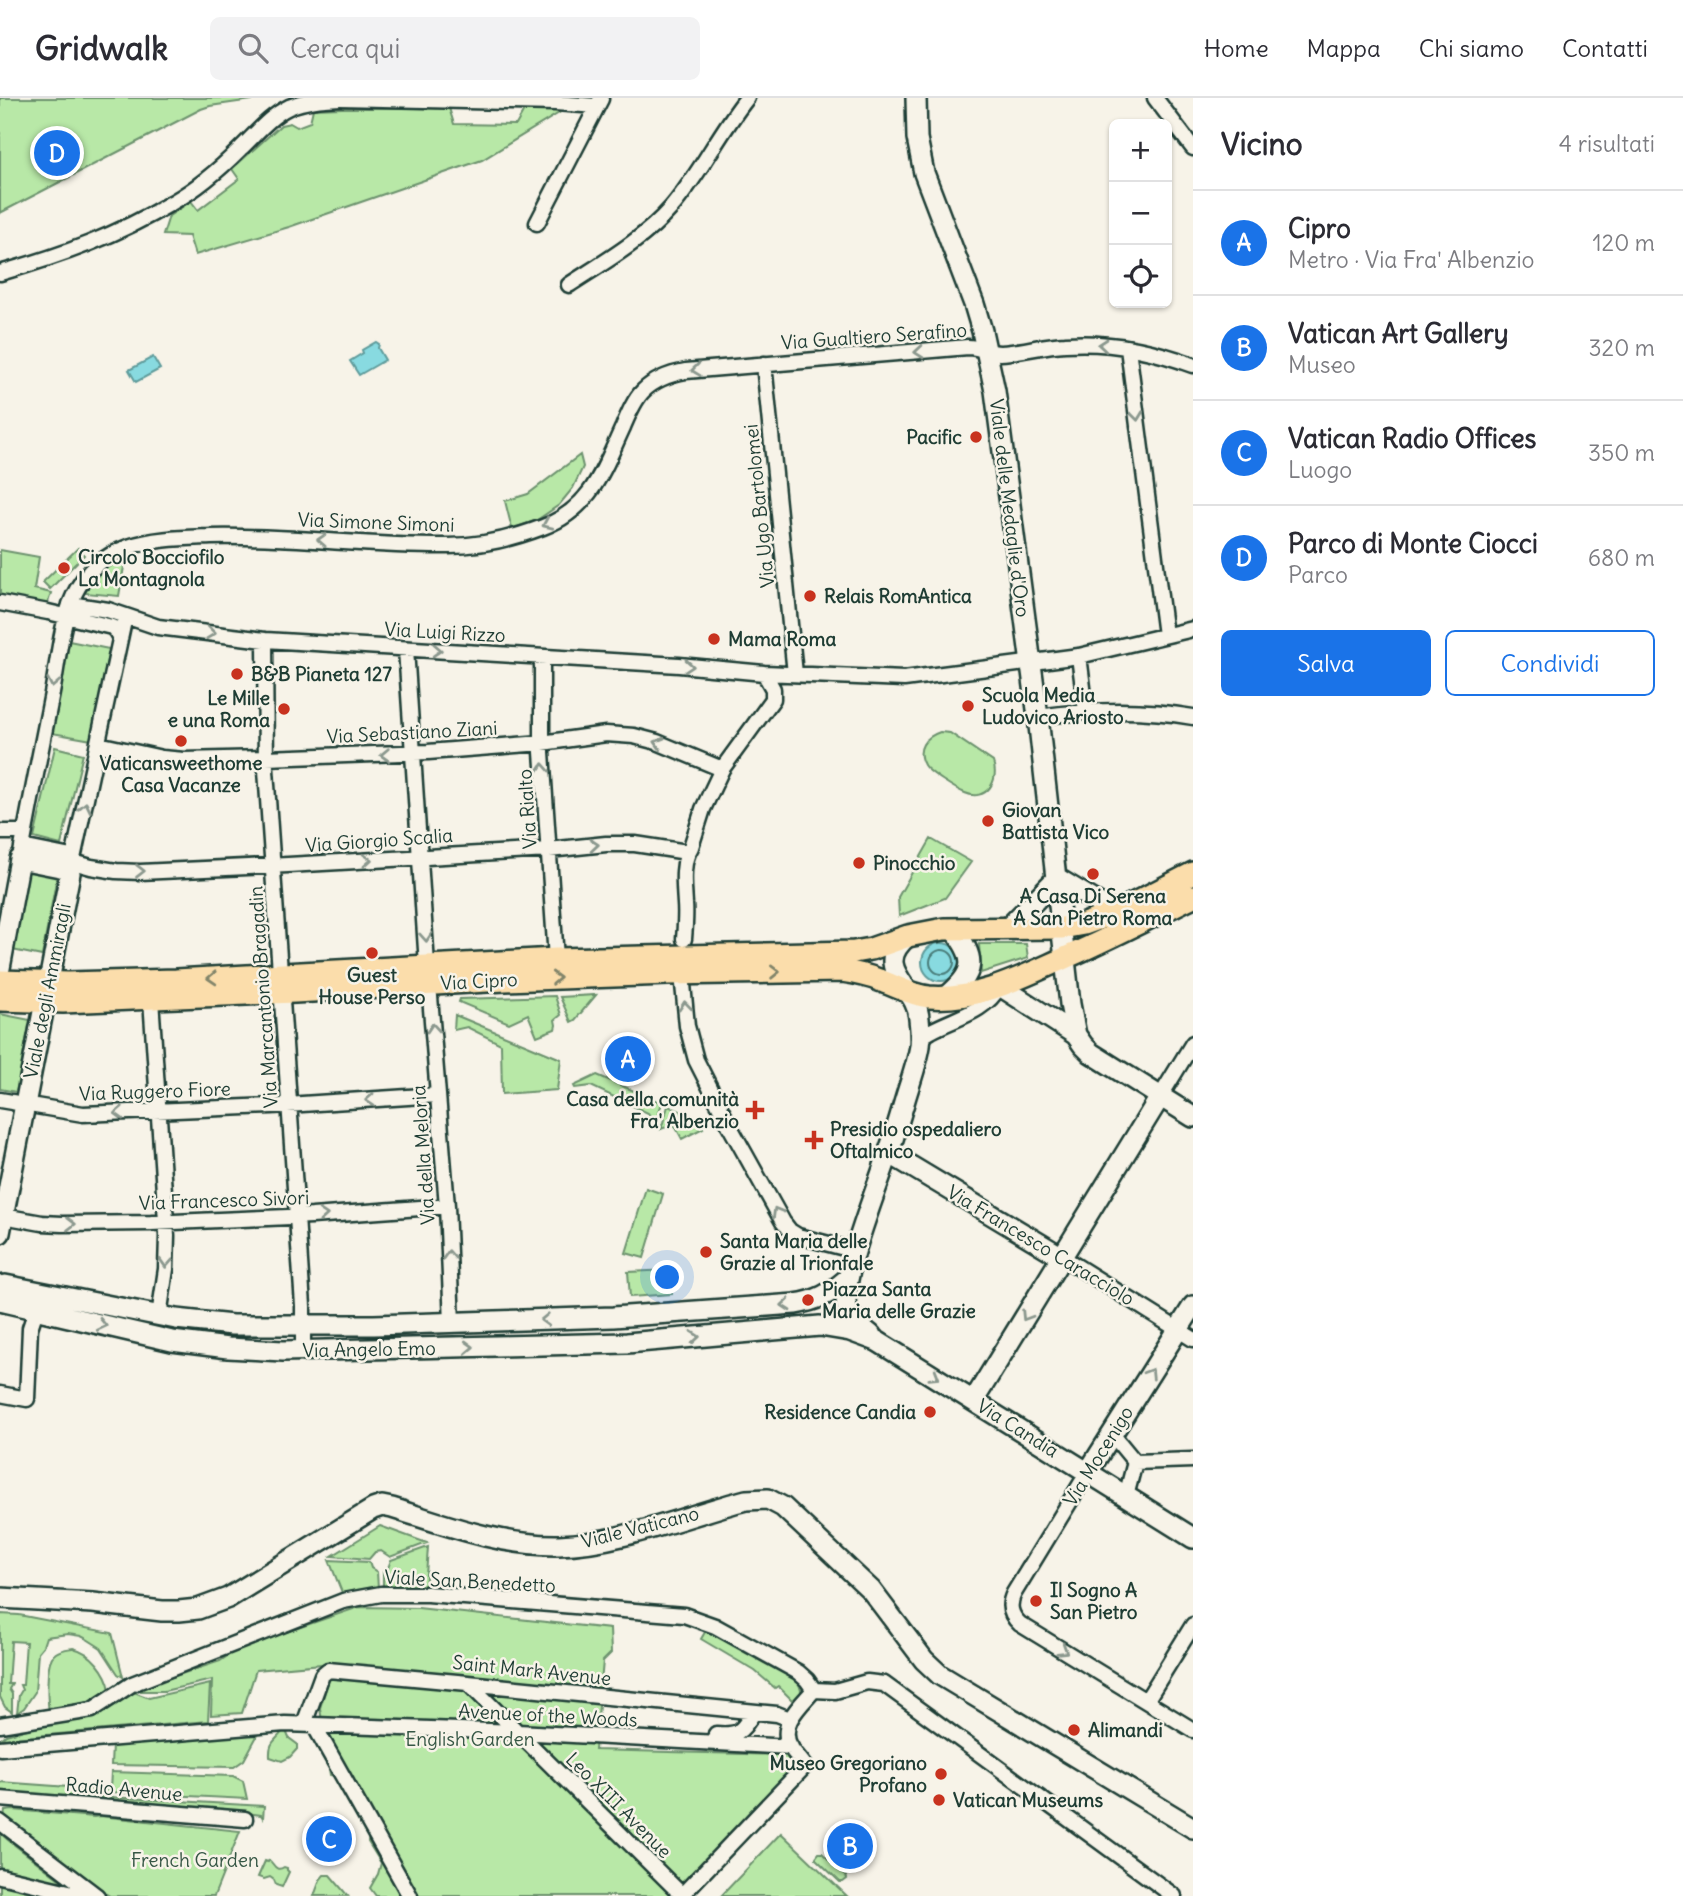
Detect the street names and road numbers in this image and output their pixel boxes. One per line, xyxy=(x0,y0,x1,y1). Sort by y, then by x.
street label: Via Gualtiero Serafino xyxy=(780,318,968,354)
street label: Viale delle Medaglie d'Oro xyxy=(985,398,1035,618)
street label: Via Ugo Bartolomei xyxy=(738,423,780,589)
street label: Via Simone Simoni xyxy=(297,507,455,537)
street label: Via Luigi Rizzo xyxy=(384,617,506,647)
street label: Via Sebastiano Ziani xyxy=(326,716,498,748)
street label: Via Rialto xyxy=(512,768,542,850)
street label: Via Giorgio Scalia xyxy=(304,823,454,857)
street label: Via Marcantonio Bragadin xyxy=(243,885,283,1109)
street label: Viale degli Ammiragli xyxy=(18,901,76,1081)
street label: Via Cipro xyxy=(440,967,518,995)
street label: Via Ruggero Fiore xyxy=(79,1076,231,1106)
street label: Via della Meloria xyxy=(406,1084,440,1226)
street label: Via Francesco Caracciolo xyxy=(943,1180,1139,1310)
street label: Via Francesco Sivori xyxy=(138,1185,310,1215)
street label: Via Angelo Emo xyxy=(302,1336,436,1362)
street label: Via Candia xyxy=(973,1393,1063,1463)
street label: Via Mocenigo xyxy=(1058,1401,1138,1511)
street label: Viale Vaticano xyxy=(579,1501,701,1553)
street label: Viale San Benedetto xyxy=(384,1565,556,1597)
street label: Saint Mark Avenue xyxy=(452,1650,612,1690)
street label: Avenue of the Woods xyxy=(458,1698,638,1732)
street label: Leo XIII Avenue xyxy=(561,1747,677,1863)
street label: Radio Avenue xyxy=(65,1772,183,1806)

